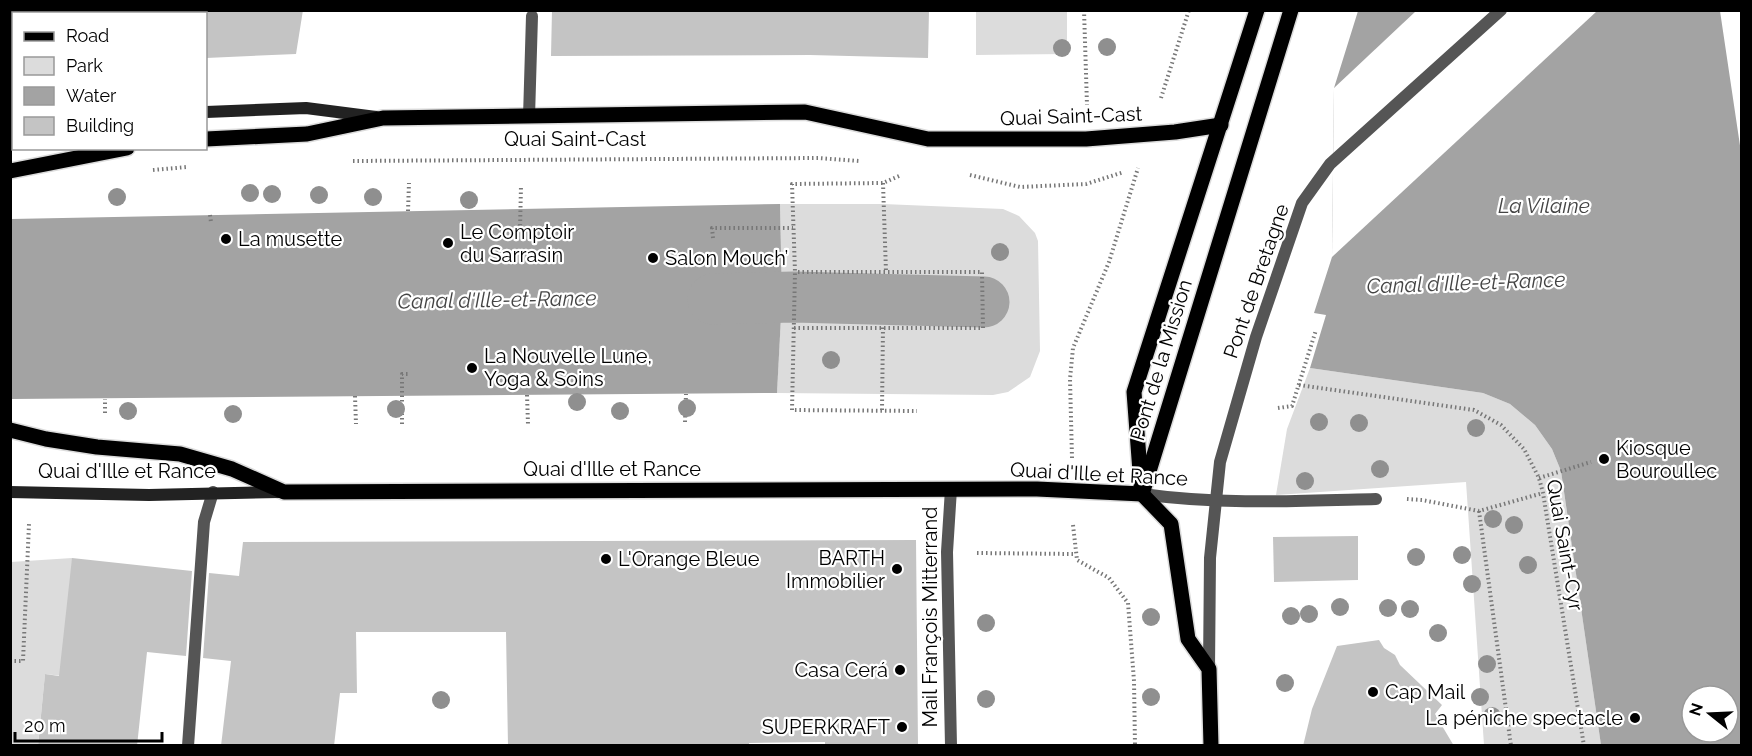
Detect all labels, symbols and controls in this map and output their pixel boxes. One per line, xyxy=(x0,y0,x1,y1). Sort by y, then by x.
legend xyxy=(12,12,207,150)
text: Road xyxy=(66,25,109,46)
text: Park xyxy=(66,55,103,76)
text: Water xyxy=(66,85,117,106)
street label: Quai Saint-Cast xyxy=(999,102,1143,130)
text: Building xyxy=(66,115,134,136)
street label: Quai Saint-Cast xyxy=(504,127,646,151)
water label: La Vilaine xyxy=(1498,193,1590,218)
street label: Pont de Bretagne xyxy=(1218,200,1294,361)
place label: Le Comptoir du Sarrasin xyxy=(460,220,574,267)
place label: La musette xyxy=(238,227,342,251)
marker: La musette xyxy=(219,232,233,246)
marker: Le Comptoir du Sarrasin xyxy=(441,236,455,250)
place label: Salon Mouch’ xyxy=(665,246,788,270)
marker: Salon Mouch’ xyxy=(646,251,660,265)
water label: Canal d'Ille-et-Rance xyxy=(1366,267,1566,298)
street label: Pont de la Mission xyxy=(1125,276,1197,444)
water label: Canal d'Ille-et-Rance xyxy=(397,285,597,314)
place label: La Nouvelle Lune, Yoga & Soins xyxy=(484,344,652,391)
marker: La Nouvelle Lune, Yoga & Soins xyxy=(465,361,479,375)
place label: Kiosque Bouroullec xyxy=(1616,436,1717,483)
marker: Kiosque Bouroullec xyxy=(1597,452,1611,466)
street label: Quai d'Ille et Rance xyxy=(523,457,701,481)
street label: Quai d'Ille et Rance xyxy=(1010,457,1189,491)
street label: Quai d'Ille et Rance xyxy=(38,459,216,483)
street label: Quai Saint-Cyr xyxy=(1542,477,1588,613)
street label: Mail François Mitterrand xyxy=(918,507,942,727)
place label: BARTH Immobilier xyxy=(786,546,885,593)
place label: L'Orange Bleue xyxy=(618,547,760,571)
marker: L'Orange Bleue xyxy=(599,552,613,566)
marker: BARTH Immobilier xyxy=(890,562,904,576)
place label: Casa Cerá xyxy=(794,658,888,682)
marker: Casa Cerá xyxy=(893,663,907,677)
place label: Cap Mail xyxy=(1385,680,1466,704)
north arrow xyxy=(1680,684,1740,744)
marker: Cap Mail xyxy=(1366,685,1380,699)
text: N xyxy=(1685,701,1707,718)
scale bar xyxy=(15,705,162,743)
place label: La péniche spectacle xyxy=(1425,706,1623,730)
marker: La péniche spectacle xyxy=(1628,711,1642,725)
text: 20 m xyxy=(24,715,66,736)
place label: SUPERKRAFT xyxy=(762,715,890,739)
marker: SUPERKRAFT xyxy=(895,720,909,734)

